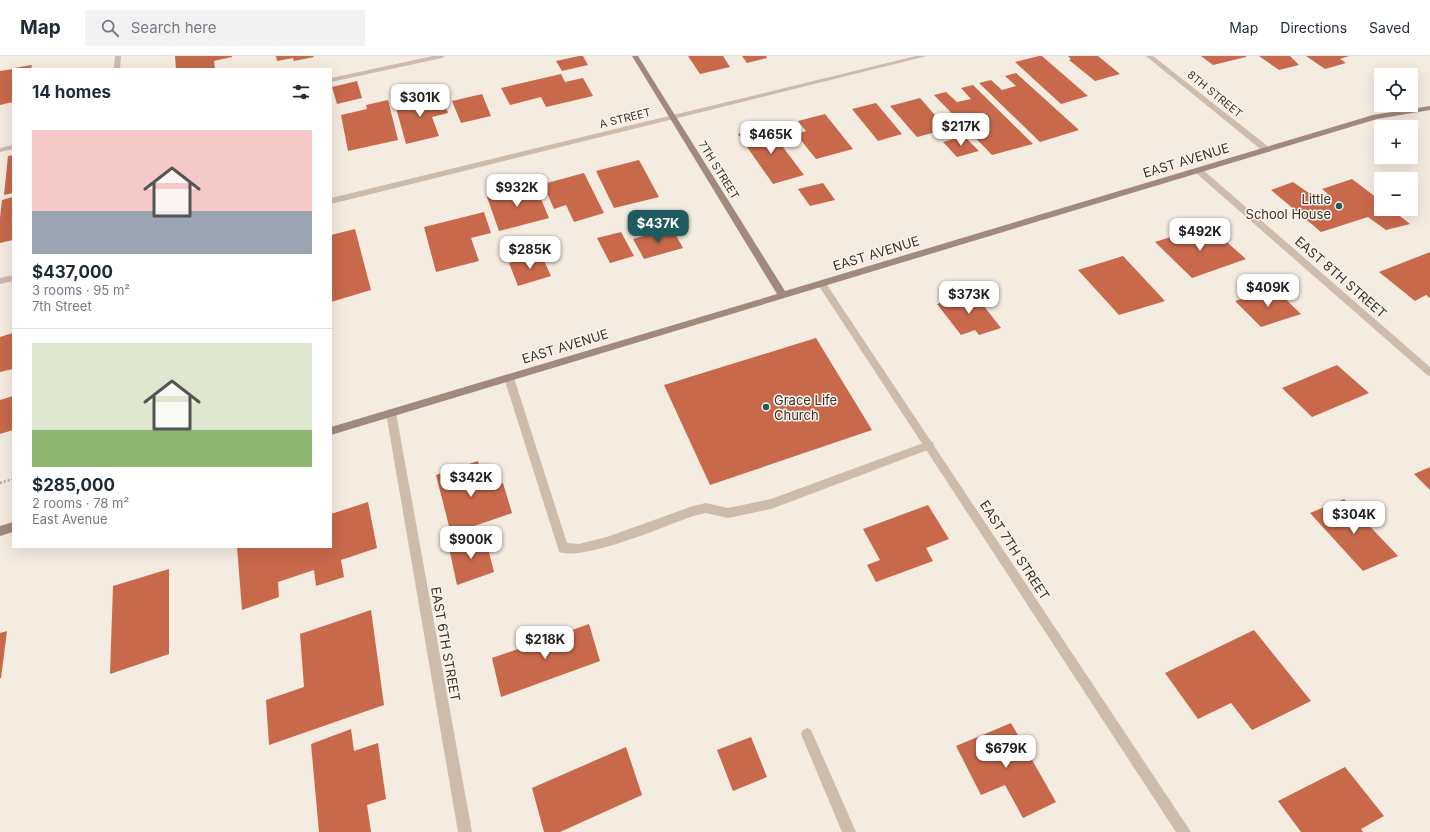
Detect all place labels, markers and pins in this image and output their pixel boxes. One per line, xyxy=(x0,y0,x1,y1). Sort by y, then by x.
pin: $301K xyxy=(392,84,448,118)
pin: $217K xyxy=(933,113,989,147)
pin: $465K xyxy=(743,121,799,155)
pin: $932K xyxy=(489,174,545,208)
place label: Little School House xyxy=(1246,191,1331,222)
marker: Little School House xyxy=(1334,201,1344,211)
pin: $437K xyxy=(630,210,686,244)
pin: $492K xyxy=(1172,218,1228,252)
pin: $285K xyxy=(502,236,558,270)
pin: $409K xyxy=(1240,274,1296,308)
pin: $373K xyxy=(941,281,997,315)
place label: Grace Life Church xyxy=(774,392,837,423)
marker: Grace Life Church xyxy=(761,402,771,412)
pin: $342K xyxy=(443,464,499,498)
pin: $304K xyxy=(1326,501,1382,535)
pin: $900K xyxy=(443,526,499,560)
pin: $218K xyxy=(517,626,573,660)
pin: $679K xyxy=(978,735,1034,769)

